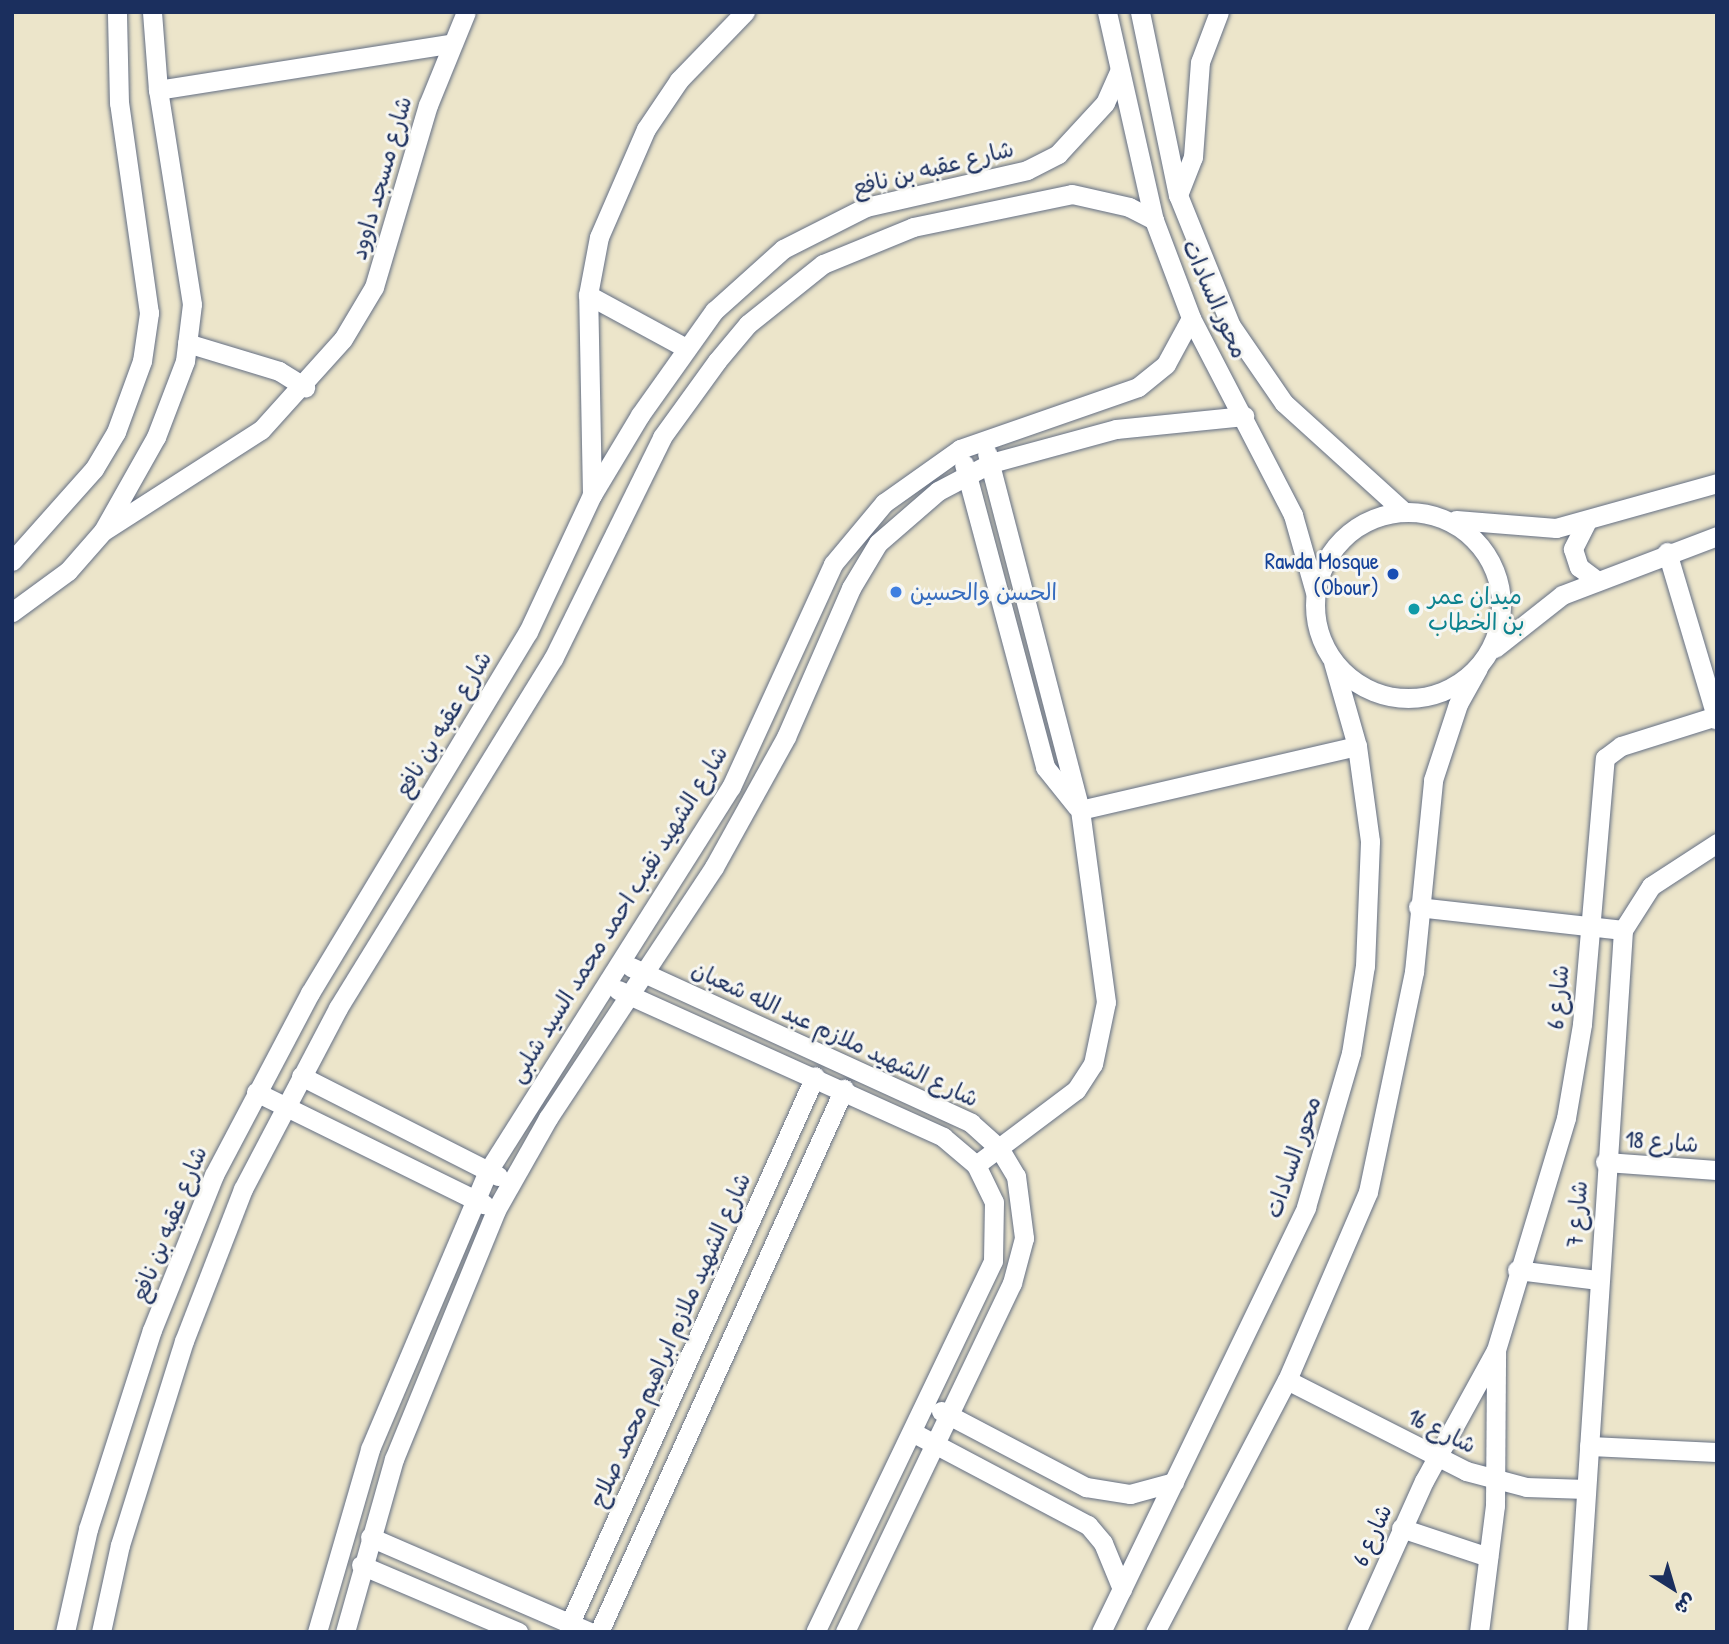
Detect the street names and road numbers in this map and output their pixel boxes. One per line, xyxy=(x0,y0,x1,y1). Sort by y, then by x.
street label: شارع مسجد داوود xyxy=(344,93,418,263)
street label: شارع عقبه بن نافع xyxy=(849,135,1017,201)
street label: محور السادات xyxy=(1177,235,1253,363)
street label: شارع عقبه بن نافع xyxy=(389,646,497,802)
street label: شارع الشهيد نقيب احمد محمد السيد شلبى xyxy=(502,741,734,1087)
street label: شارع الشهيد ملازم عبد الله شعبان xyxy=(687,955,983,1113)
street label: شارع 6 xyxy=(1541,964,1575,1030)
street label: محور السادات xyxy=(1259,1092,1327,1222)
street label: شارع 18 xyxy=(1624,1126,1700,1158)
street label: شارع عقبه بن نافع xyxy=(125,1142,213,1306)
street label: شارع الشهيد ملازم ابراهيم محمد صلاح xyxy=(584,1169,756,1511)
street label: شارع 7 xyxy=(1561,1180,1593,1248)
street label: شارع 16 xyxy=(1403,1403,1481,1459)
street label: شارع 6 xyxy=(1346,1500,1398,1570)

